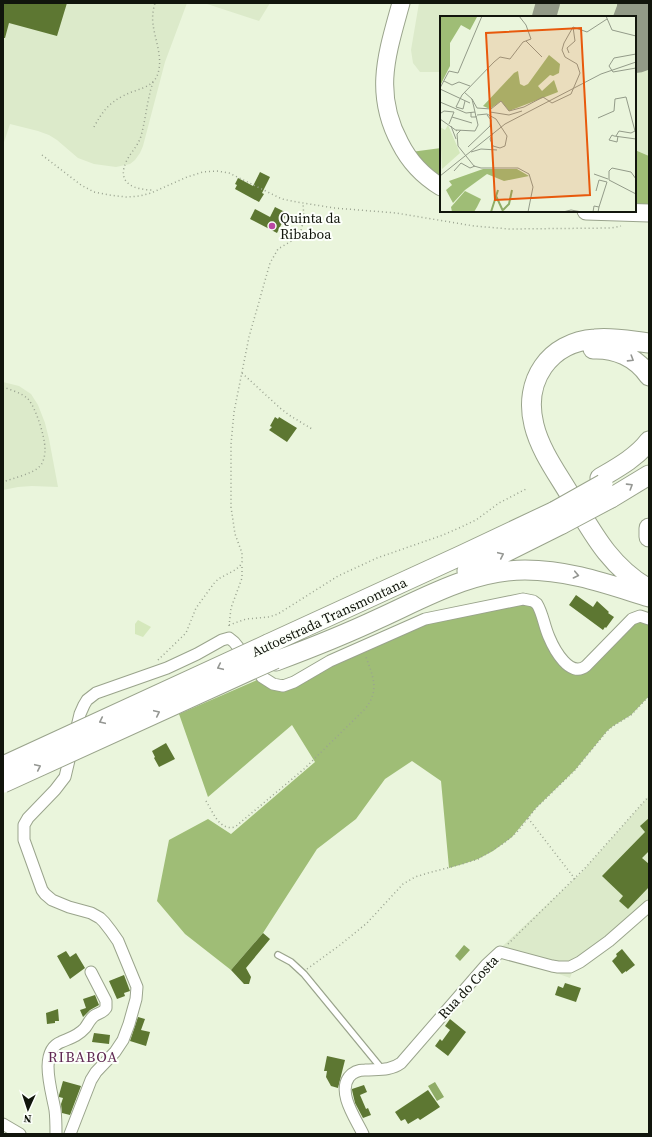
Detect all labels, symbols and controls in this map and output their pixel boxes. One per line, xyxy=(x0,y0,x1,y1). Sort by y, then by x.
inset map xyxy=(440,16,636,212)
place label: Quinta da Ribaboa xyxy=(280,208,341,244)
marker: Quinta da Ribaboa xyxy=(267,221,277,231)
one-way arrow xyxy=(627,354,634,362)
one-way arrow xyxy=(626,484,633,491)
one-way arrow xyxy=(497,552,504,560)
one-way arrow xyxy=(572,571,579,579)
street label: Autoestrada Transmontana xyxy=(248,572,411,662)
one-way arrow xyxy=(217,662,224,670)
one-way arrow xyxy=(152,710,160,718)
one-way arrow xyxy=(99,716,107,724)
one-way arrow xyxy=(34,764,42,772)
street label: Rua do Costa xyxy=(433,950,503,1023)
district label: RIBABOA xyxy=(48,1046,118,1067)
north arrow xyxy=(8,1089,48,1129)
text: N xyxy=(23,1111,32,1126)

